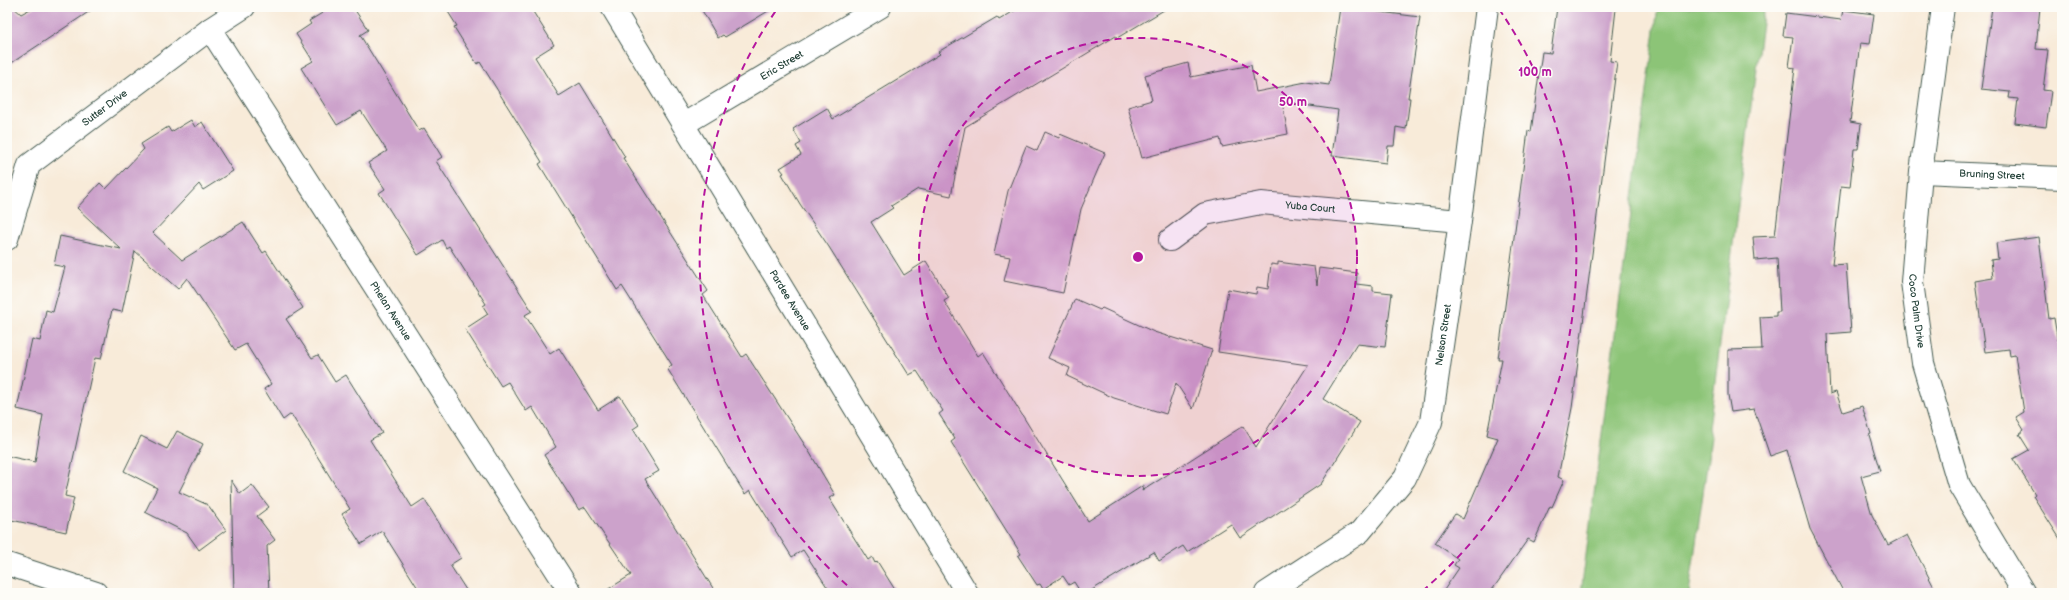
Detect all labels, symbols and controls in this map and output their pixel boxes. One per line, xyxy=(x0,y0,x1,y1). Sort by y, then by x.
street label: Eric Street xyxy=(758,48,806,83)
text: 100 m xyxy=(1518,65,1552,80)
street label: Sutter Drive xyxy=(80,87,130,129)
text: 50 m xyxy=(1279,95,1307,110)
street label: Bruning Street xyxy=(1959,168,2025,182)
street label: Yuba Court xyxy=(1284,199,1336,216)
centre of rings xyxy=(1131,250,1145,264)
street label: Pardee Avenue xyxy=(767,268,813,333)
street label: Coco Palm Drive xyxy=(1906,273,1927,349)
street label: Phelan Avenue xyxy=(367,279,414,343)
street label: Nelson Street xyxy=(1433,303,1454,367)

